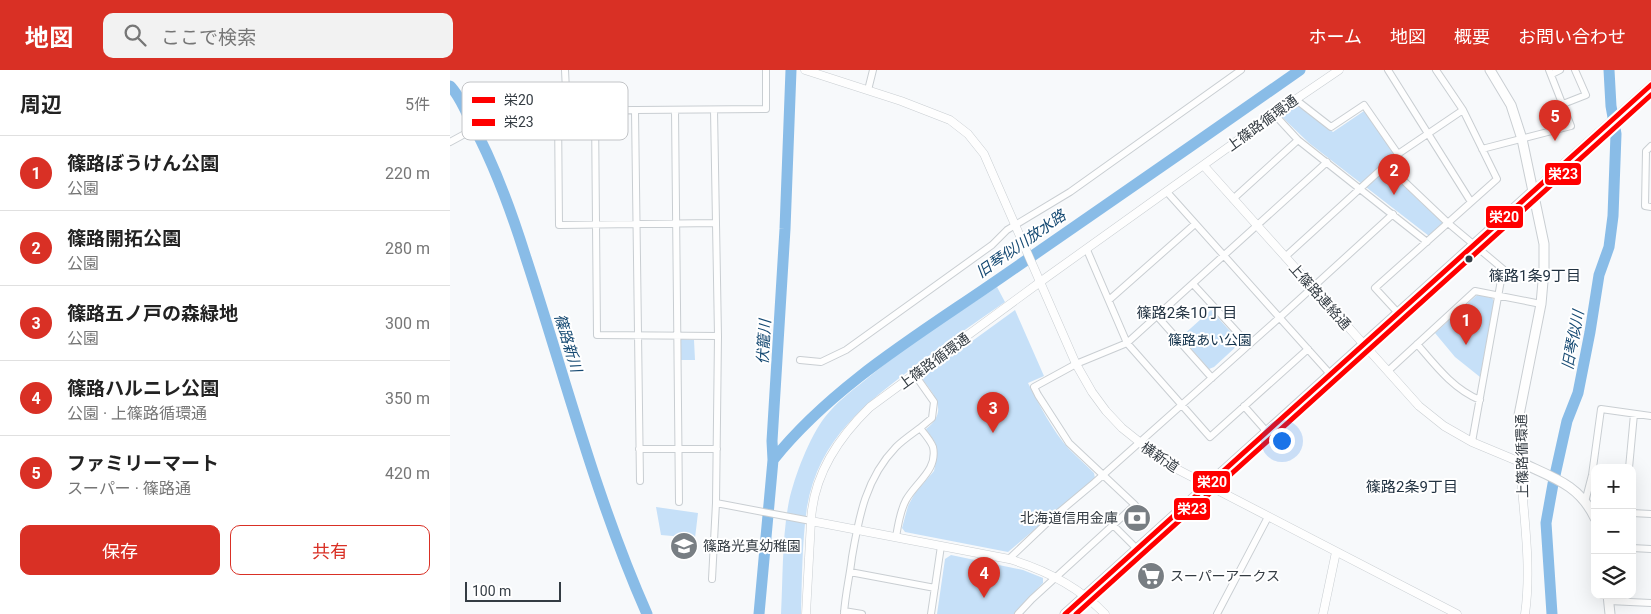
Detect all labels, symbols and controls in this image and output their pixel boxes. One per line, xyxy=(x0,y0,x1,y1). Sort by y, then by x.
search box xyxy=(103,13,453,58)
icon: search xyxy=(121,21,149,49)
text: 地図 xyxy=(25,24,73,52)
text: ここで検索 xyxy=(161,26,256,49)
text: ホーム xyxy=(1309,26,1362,47)
text: 地図 xyxy=(1390,26,1426,47)
text: 概要 xyxy=(1454,26,1490,47)
text: お問い合わせ xyxy=(1518,26,1626,47)
legend xyxy=(462,82,628,140)
text: 栄20 xyxy=(504,92,534,108)
street label: 上篠路循環通 xyxy=(1223,92,1301,154)
text: 周辺 xyxy=(20,93,62,117)
text: 5件 xyxy=(405,95,430,114)
pin: 5 xyxy=(1539,100,1571,141)
text: 栄23 xyxy=(504,114,534,130)
text: 篠路ぼうけん公園 xyxy=(67,152,219,175)
pin: 2 xyxy=(1378,154,1410,195)
line badge: 栄23 xyxy=(1544,162,1582,186)
text: 1 xyxy=(31,164,41,183)
text: 220 m xyxy=(385,164,430,183)
text: 栄23 xyxy=(1548,166,1578,182)
text: 公園 xyxy=(67,179,99,198)
water label: 旧琴似川放水路 xyxy=(973,205,1071,281)
line badge: 栄20 xyxy=(1485,205,1524,229)
text: 栄20 xyxy=(1489,209,1519,225)
text: 篠路開拓公園 xyxy=(67,227,181,250)
text: 2 xyxy=(31,239,41,258)
text: 280 m xyxy=(385,239,430,258)
text: 公園 xyxy=(67,254,99,273)
unlabelled marker xyxy=(1464,254,1474,264)
street label: 上篠路連絡通 xyxy=(1286,259,1354,333)
district label: 篠路1条9丁目 xyxy=(1489,267,1581,285)
text: 篠路五ノ戸の森緑地 xyxy=(67,302,238,325)
district label: 篠路2条10丁目 xyxy=(1137,304,1237,322)
pin: 1 xyxy=(1450,304,1482,345)
water label: 旧琴似川 xyxy=(1558,307,1588,371)
water label: 篠路新川 xyxy=(551,312,586,376)
text: 3 xyxy=(31,314,41,333)
text: 300 m xyxy=(385,314,430,333)
water label: 伏籠川 xyxy=(754,317,774,365)
text: 公園 xyxy=(67,329,99,348)
street label: 上篠路循環通 xyxy=(895,330,973,392)
park label: 篠路あい公園 xyxy=(1168,332,1252,348)
text: 篠路ハルニレ公園 xyxy=(67,377,219,400)
text: 4 xyxy=(31,389,41,408)
text: 350 m xyxy=(385,389,430,408)
pin: 3 xyxy=(977,392,1009,433)
text: 公園 · 上篠路循環通 xyxy=(67,404,207,423)
street label: 上篠路循環通 xyxy=(1513,414,1531,498)
your location xyxy=(1269,428,1295,454)
street label: 横新道 xyxy=(1138,439,1182,475)
text: ファミリーマート xyxy=(67,452,219,475)
text: 5 xyxy=(31,464,41,483)
text: 420 m xyxy=(385,464,430,483)
map controls xyxy=(1591,464,1636,599)
button: + xyxy=(1591,464,1636,509)
line badge: 栄20 xyxy=(1192,470,1231,494)
text: 栄20 xyxy=(1197,474,1227,490)
district label: 篠路2条9丁目 xyxy=(1366,478,1458,496)
text: スーパー · 篠路通 xyxy=(67,479,191,498)
line badge: 栄23 xyxy=(1173,497,1211,521)
text: 栄23 xyxy=(1177,501,1207,517)
bank icon: 北海道信用金庫 xyxy=(1122,503,1152,533)
button: − xyxy=(1591,509,1636,554)
place label: 北海道信用金庫 xyxy=(1020,510,1118,526)
button: 保存 xyxy=(20,525,220,575)
button: 共有 xyxy=(230,525,430,575)
school or university icon: 篠路光真幼稚園 xyxy=(669,531,699,561)
place label: 篠路光真幼稚園 xyxy=(703,538,801,554)
button: layers xyxy=(1591,554,1636,599)
pin: 4 xyxy=(968,557,1000,598)
supermarket icon: スーパーアークス xyxy=(1136,561,1166,591)
place label: スーパーアークス xyxy=(1170,568,1280,584)
scale bar xyxy=(465,579,561,602)
text: 100 m xyxy=(472,583,511,599)

